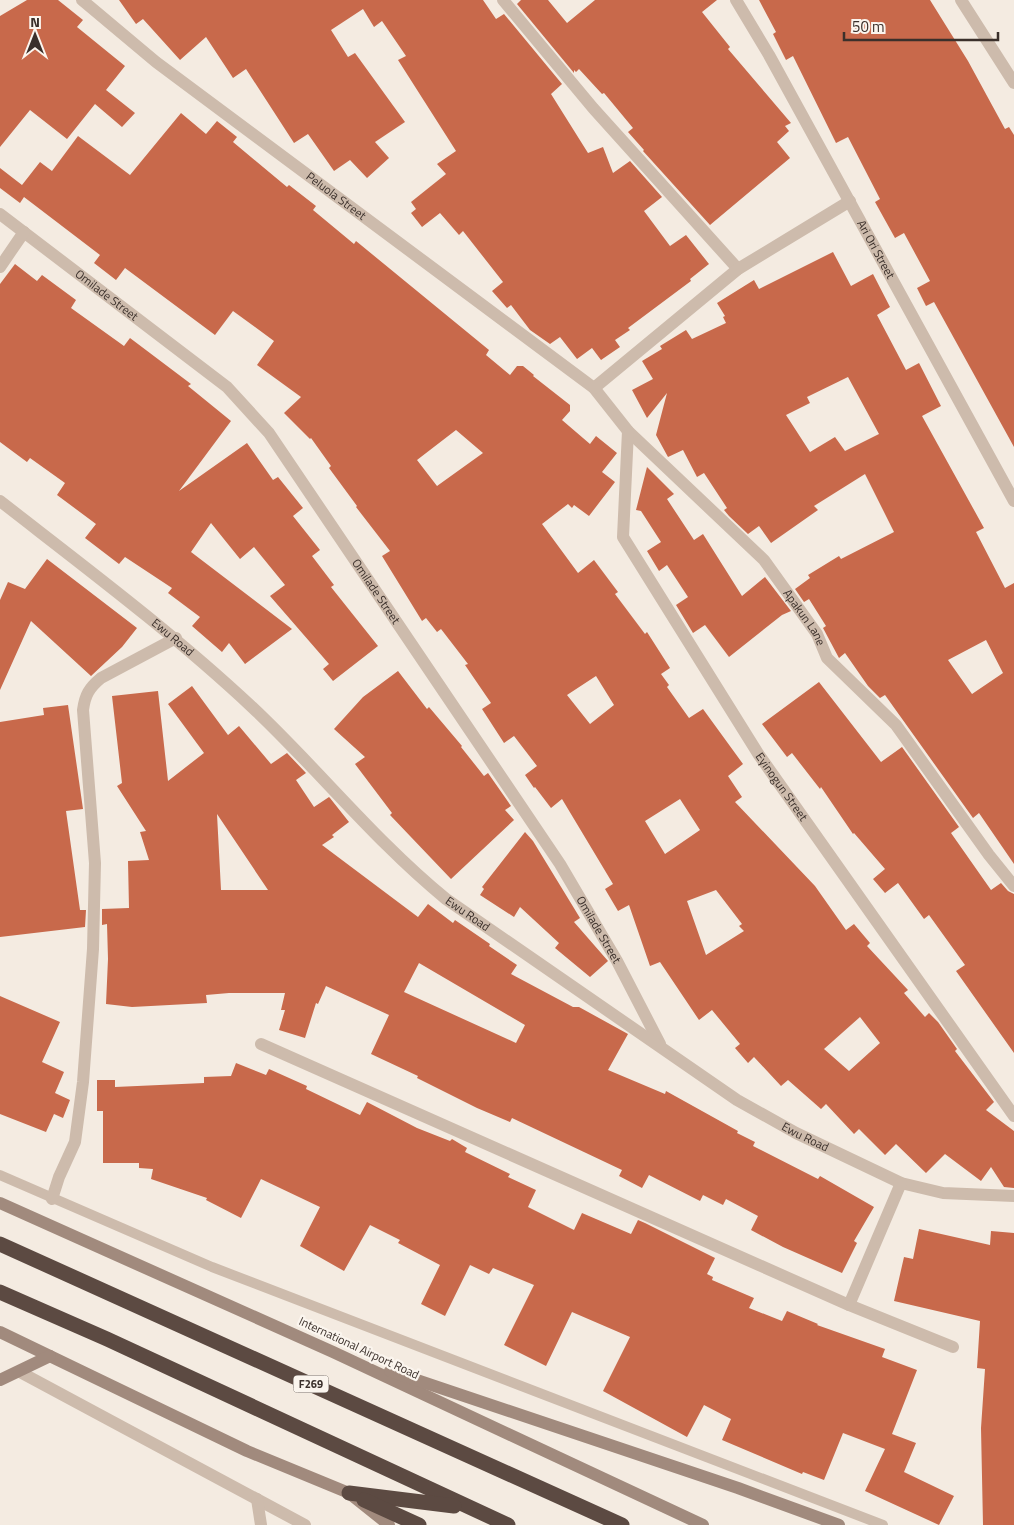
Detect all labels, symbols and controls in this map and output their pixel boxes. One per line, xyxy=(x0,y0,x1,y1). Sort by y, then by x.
north arrow xyxy=(10,10,60,60)
scale bar xyxy=(844,10,998,42)
text: N xyxy=(30,11,40,32)
text: 50 m xyxy=(852,15,885,38)
street label: Peluola Street xyxy=(302,167,371,225)
street label: Ari Ori Street xyxy=(852,216,901,283)
street label: Omilade Street xyxy=(71,264,143,326)
street label: Omilade Street xyxy=(347,555,406,628)
street label: Apakun Lane xyxy=(779,585,831,648)
street label: Ewu Road xyxy=(147,613,199,660)
street label: Eyinogun Street xyxy=(751,748,813,825)
street label: Ewu Road xyxy=(442,891,494,936)
street label: Omilade Street xyxy=(572,892,627,968)
street label: Ewu Road xyxy=(778,1117,832,1156)
street label: International Airport Road xyxy=(296,1311,423,1384)
road number: F269 xyxy=(294,1376,328,1392)

